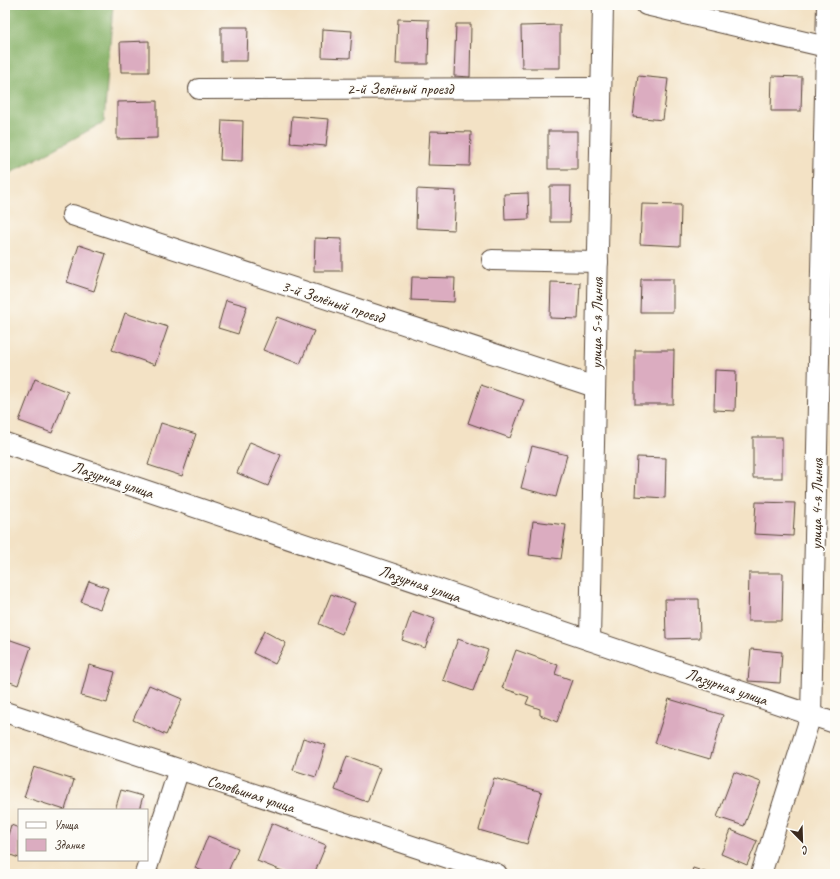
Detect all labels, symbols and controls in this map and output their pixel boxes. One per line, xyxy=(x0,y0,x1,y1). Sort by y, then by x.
street label: 2-й Зелёный проезд xyxy=(347,79,455,99)
street label: 3-й Зелёный проезд xyxy=(279,276,388,328)
street label: улица 5-я Линия xyxy=(586,276,608,370)
street label: Лазурная улица xyxy=(69,457,157,504)
street label: улица 4-я Линия xyxy=(806,457,828,551)
street label: Лазурная улица xyxy=(376,561,464,608)
street label: Лазурная улица xyxy=(683,664,771,711)
street label: Соловьиная улица xyxy=(205,770,298,818)
legend xyxy=(18,809,148,861)
text: Улица xyxy=(54,817,79,833)
north arrow xyxy=(782,821,822,861)
text: Здание xyxy=(54,837,85,853)
text: С xyxy=(799,843,811,858)

